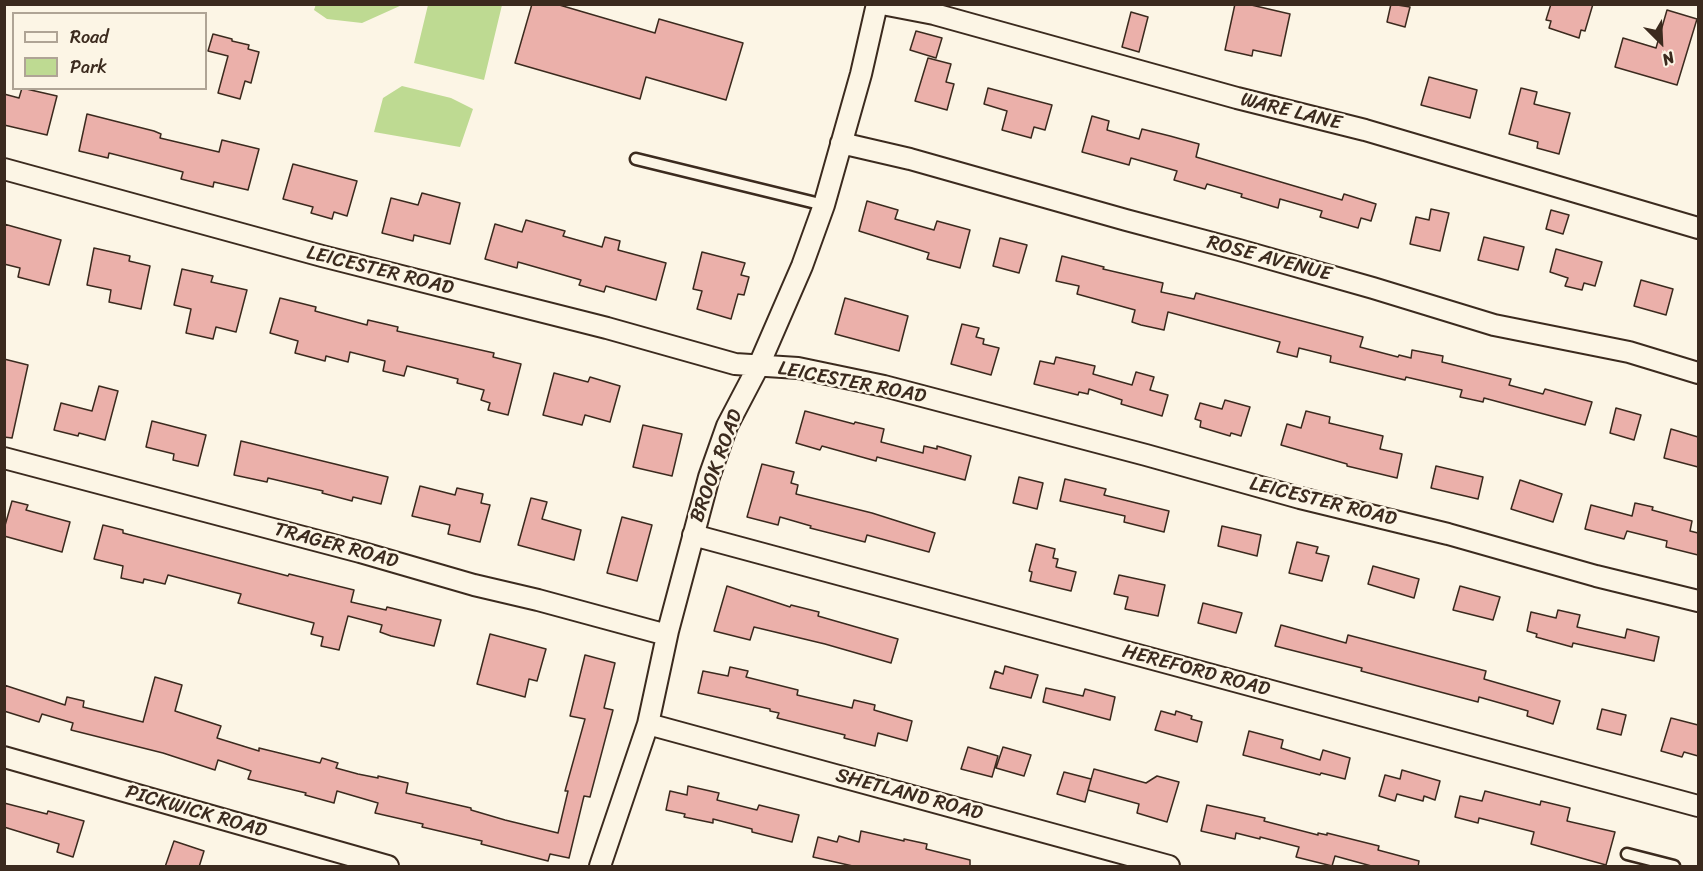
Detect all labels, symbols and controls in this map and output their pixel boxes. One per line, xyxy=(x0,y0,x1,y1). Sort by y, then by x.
legend xyxy=(12,12,207,90)
north arrow xyxy=(1631,12,1691,72)
text: Road xyxy=(70,21,109,53)
text: N xyxy=(1658,43,1679,74)
text: Park xyxy=(70,51,107,83)
street label: WARE LANE xyxy=(1238,88,1344,136)
street label: ROSE AVENUE xyxy=(1204,231,1334,287)
street label: LEICESTER ROAD xyxy=(304,241,456,301)
street label: LEICESTER ROAD xyxy=(776,357,928,409)
street label: BROOK ROAD xyxy=(686,406,748,526)
street label: LEICESTER ROAD xyxy=(1247,472,1399,532)
street label: TRAGER ROAD xyxy=(271,518,401,574)
street label: HEREFORD ROAD xyxy=(1120,640,1272,702)
street label: SHETLAND ROAD xyxy=(833,764,985,826)
street label: PICKWICK ROAD xyxy=(123,780,269,844)

